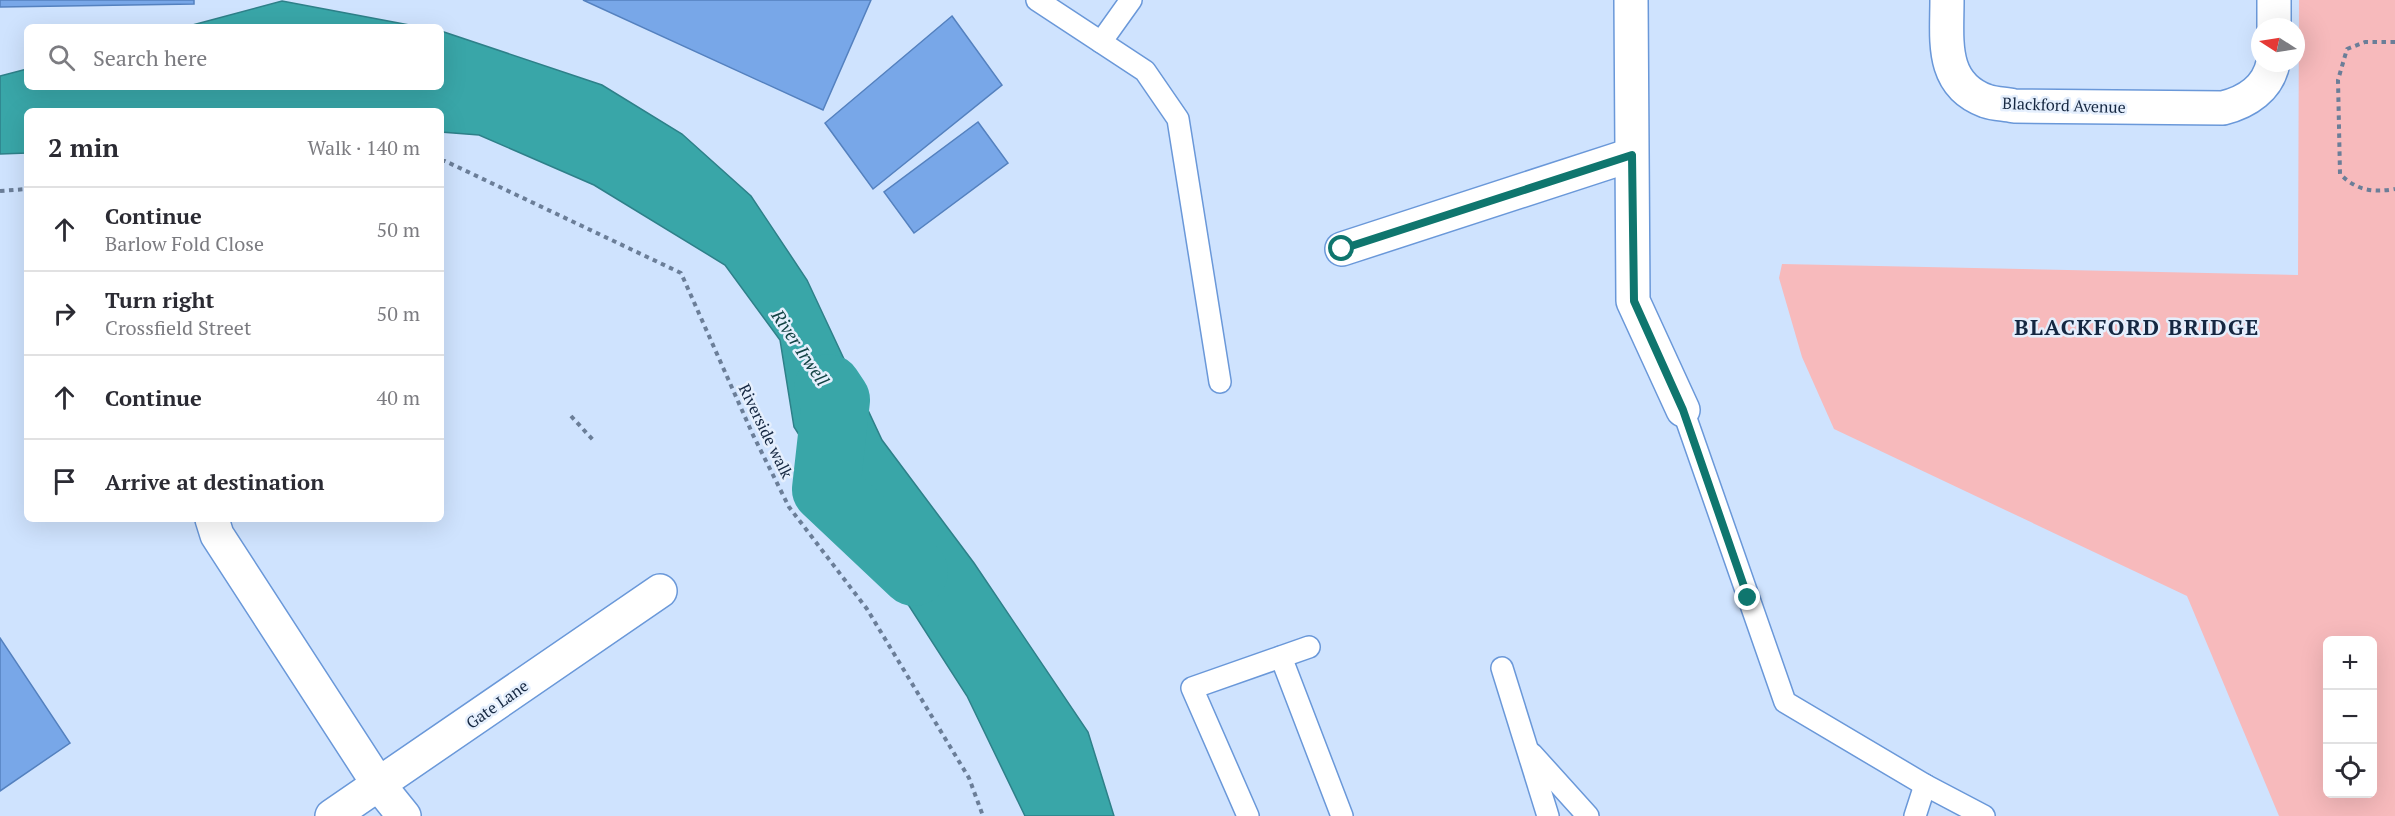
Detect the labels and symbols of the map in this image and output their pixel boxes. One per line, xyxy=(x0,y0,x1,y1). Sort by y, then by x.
north arrow xyxy=(2251,18,2305,72)
street label: Blackford Avenue xyxy=(2002,92,2126,118)
route start xyxy=(1328,235,1354,261)
water label: River Irwell xyxy=(766,304,835,390)
district label: BLACKFORD BRIDGE xyxy=(2014,312,2260,341)
street label: Riverside walk xyxy=(734,380,799,482)
route end xyxy=(1734,584,1760,610)
street label: Gate Lane xyxy=(461,675,533,733)

